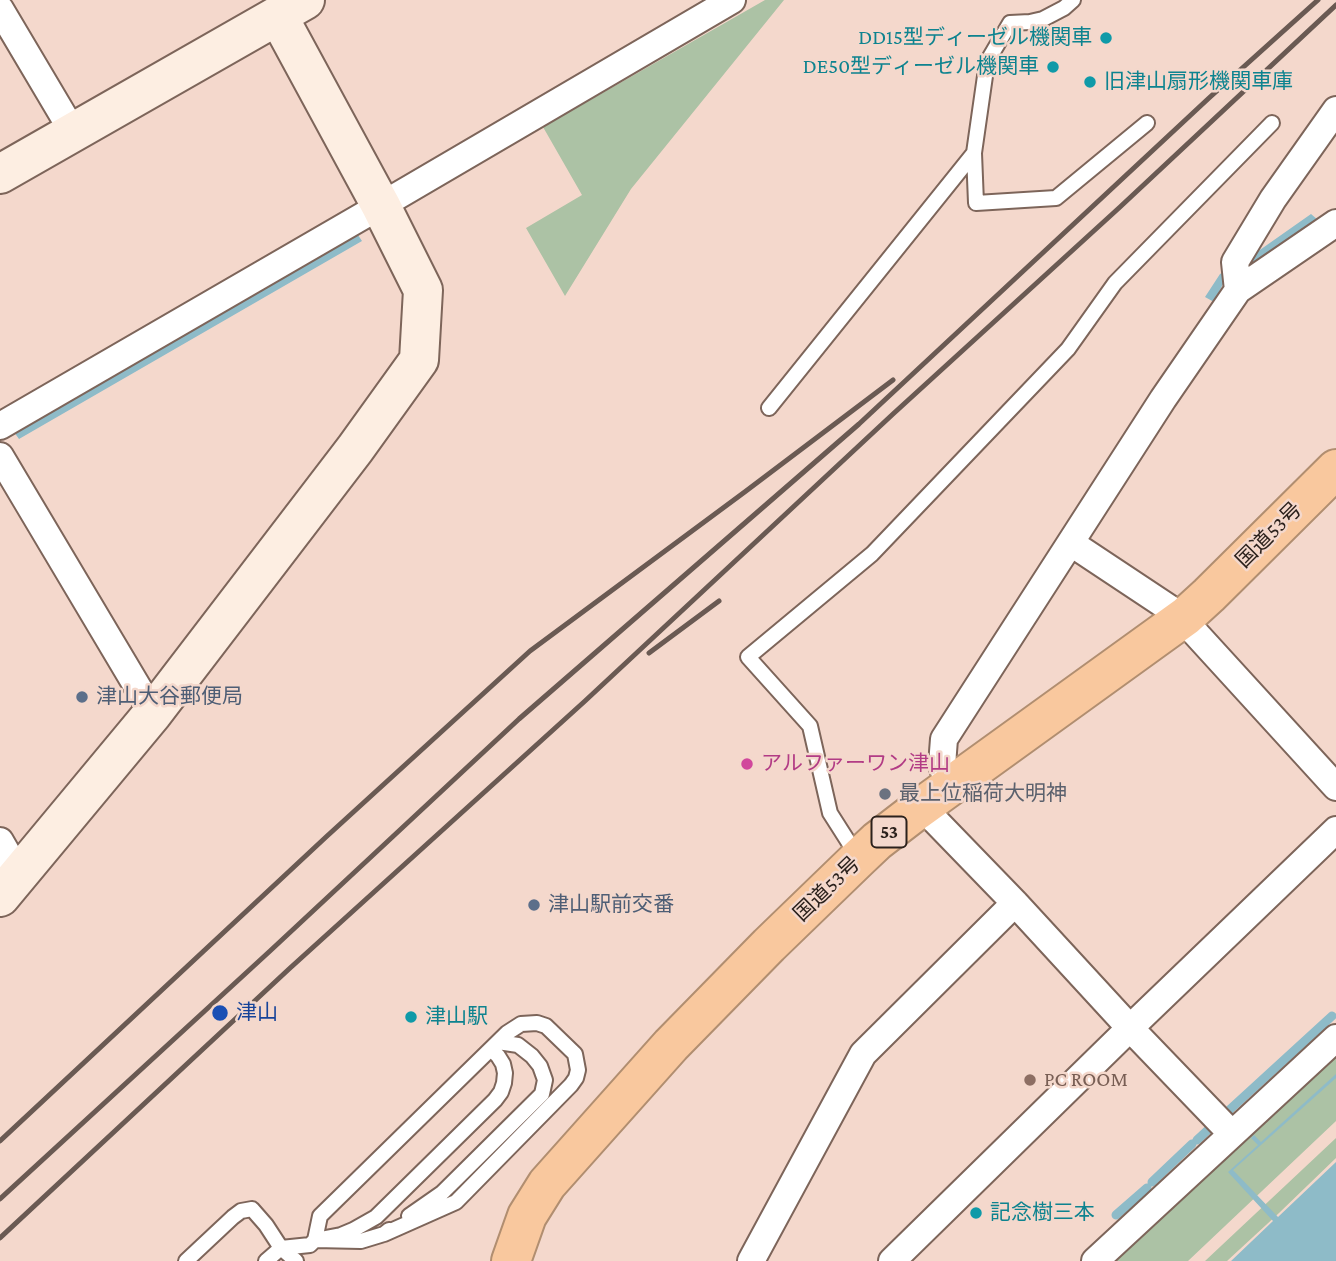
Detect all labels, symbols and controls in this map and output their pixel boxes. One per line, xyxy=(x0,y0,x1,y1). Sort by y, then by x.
place label: DD15型ディーゼル機関車 xyxy=(858,25,1092,51)
marker: DD15型ディーゼル機関車 xyxy=(1098,30,1114,46)
place label: DE50型ディーゼル機関車 xyxy=(803,54,1039,80)
marker: DE50型ディーゼル機関車 xyxy=(1045,59,1061,75)
place label: 旧津山扇形機関車庫 xyxy=(1104,69,1293,95)
marker: 旧津山扇形機関車庫 xyxy=(1082,74,1098,90)
street label: 国道53号 xyxy=(1231,497,1307,573)
place label: 津山大谷郵便局 xyxy=(96,684,243,710)
marker: 津山大谷郵便局 xyxy=(74,689,90,705)
place label: アルファーワン津山 xyxy=(761,751,950,777)
marker: アルファーワン津山 xyxy=(739,756,755,772)
place label: 最上位稲荷大明神 xyxy=(899,781,1067,807)
marker: 最上位稲荷大明神 xyxy=(877,786,893,802)
road number: 53 xyxy=(872,817,906,848)
street label: 国道53号 xyxy=(789,851,865,927)
place label: 津山駅前交番 xyxy=(548,892,674,918)
marker: 津山駅前交番 xyxy=(526,897,542,913)
place label: 津山 xyxy=(236,1000,278,1026)
marker: 津山 xyxy=(210,1003,230,1023)
place label: 津山駅 xyxy=(425,1004,488,1030)
marker: 津山駅 xyxy=(403,1009,419,1025)
place label: PC ROOM xyxy=(1044,1067,1128,1093)
marker: PC ROOM xyxy=(1022,1072,1038,1088)
place label: 記念樹三本 xyxy=(990,1200,1095,1226)
marker: 記念樹三本 xyxy=(968,1205,984,1221)

